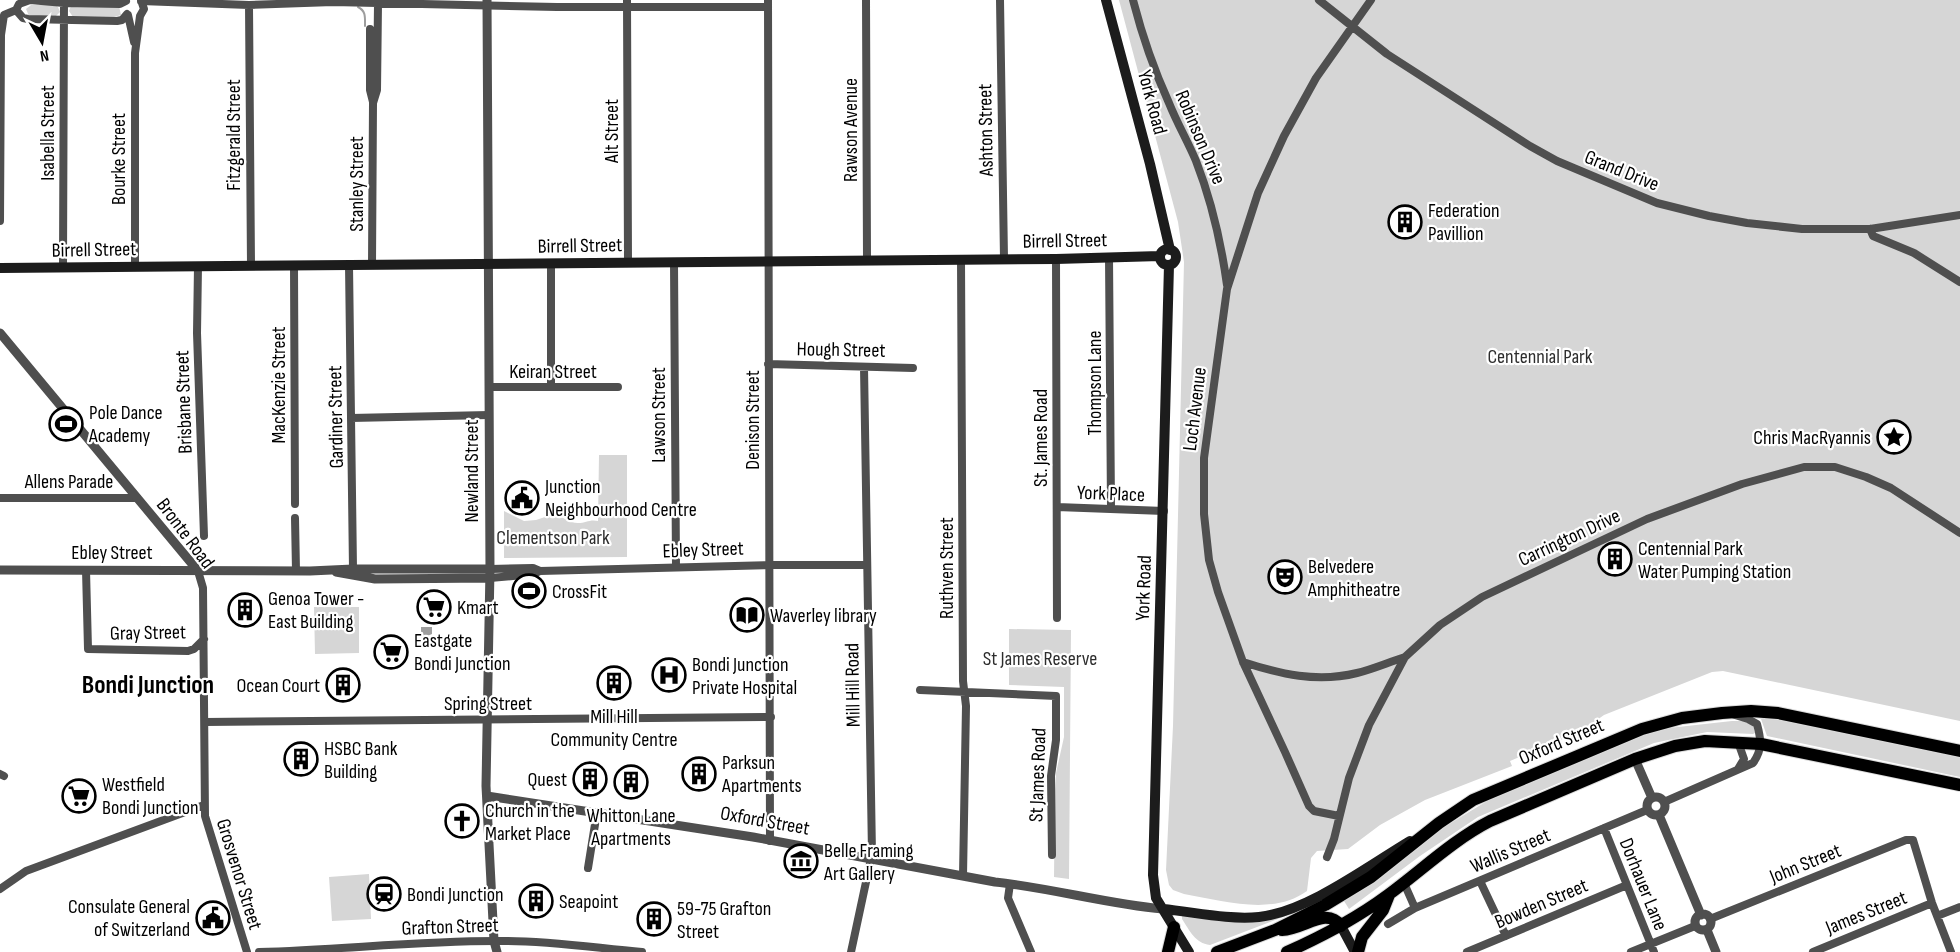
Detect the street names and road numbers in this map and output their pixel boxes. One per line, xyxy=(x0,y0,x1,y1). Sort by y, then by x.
street label: York Road xyxy=(1132,68,1172,137)
street label: Rawson Avenue xyxy=(839,78,863,182)
street label: Fitzgerald Street xyxy=(222,79,246,191)
street label: Ashton Street xyxy=(973,83,999,178)
street label: Isabella Street xyxy=(36,85,60,181)
street label: Robinson Drive xyxy=(1169,87,1231,188)
street label: Alt Street xyxy=(600,99,624,164)
street label: Bourke Street xyxy=(107,113,131,205)
street label: Stanley Street xyxy=(345,136,369,232)
street label: Grand Drive xyxy=(1581,145,1662,197)
street label: Birrell Street xyxy=(1022,228,1108,254)
street label: Birrell Street xyxy=(537,233,623,259)
street label: Birrell Street xyxy=(51,237,137,263)
street label: MacKenzie Street xyxy=(267,326,291,444)
street label: Thompson Lane xyxy=(1083,331,1107,435)
street label: Hough Street xyxy=(796,337,886,363)
street label: Brisbane Street xyxy=(170,350,198,454)
street label: Keiran Street xyxy=(509,360,597,384)
street label: Gardiner Street xyxy=(323,365,349,469)
street label: Loch Avenue xyxy=(1178,366,1212,452)
street label: Lawson Street xyxy=(647,367,671,463)
street label: Denison Street xyxy=(741,370,765,470)
street label: St. James Road xyxy=(1029,389,1053,487)
street label: Newland Street xyxy=(460,419,484,523)
street label: Allens Parade xyxy=(24,470,113,494)
street label: York Place xyxy=(1077,481,1145,507)
street label: Bronte Road xyxy=(151,494,219,573)
street label: Carrington Drive xyxy=(1515,504,1624,572)
street label: Ruthven Street xyxy=(935,517,959,619)
street label: Ebley Street xyxy=(662,537,744,563)
street label: Ebley Street xyxy=(71,541,153,565)
street label: York Road xyxy=(1131,555,1157,621)
street label: Gray Street xyxy=(110,620,186,646)
street label: Mill Hill Road xyxy=(840,643,866,727)
street label: Spring Street xyxy=(444,692,532,716)
street label: Oxford Street xyxy=(1515,713,1608,771)
street label: St James Road xyxy=(1024,728,1052,823)
street label: Oxford Street xyxy=(718,801,811,841)
street label: Grosvenor Street xyxy=(211,816,267,933)
street label: Wallis Street xyxy=(1467,823,1554,878)
street label: Dorhauer Lane xyxy=(1614,835,1672,934)
street label: John Street xyxy=(1765,839,1845,889)
street label: Bowden Street xyxy=(1491,874,1591,934)
street label: James Street xyxy=(1821,886,1910,940)
street label: Grafton Street xyxy=(401,913,499,941)

